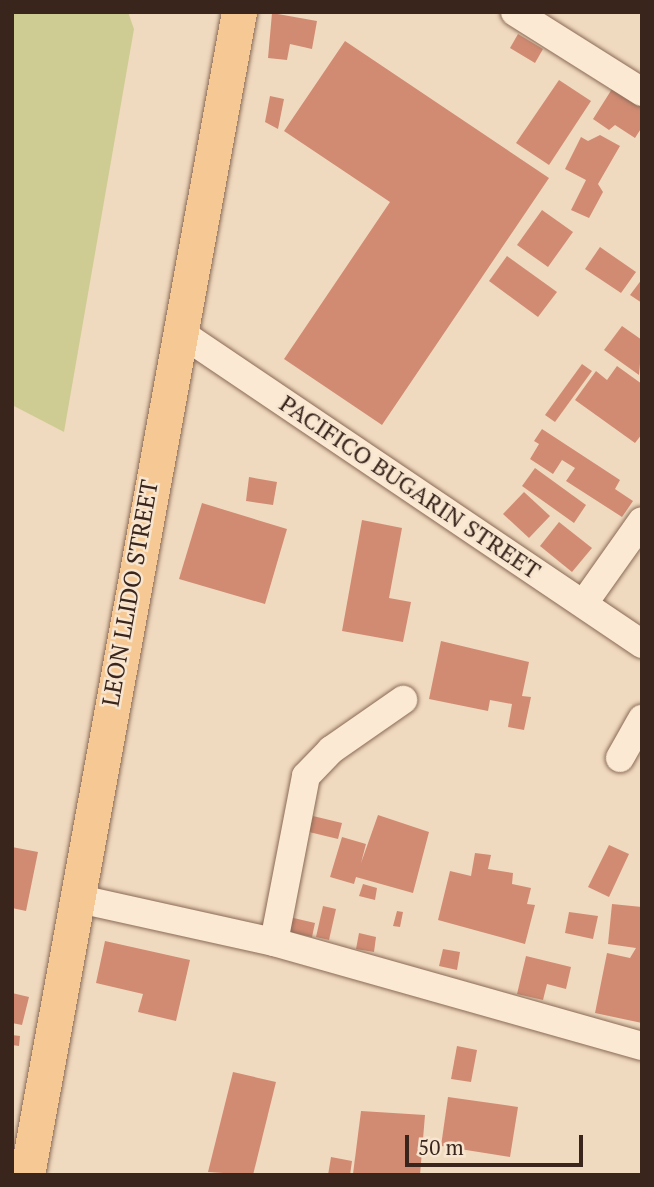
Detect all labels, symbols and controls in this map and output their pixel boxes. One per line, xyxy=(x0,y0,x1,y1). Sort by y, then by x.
street label: PACIFICO BUGARIN STREET xyxy=(274,389,546,585)
street label: LEON LLIDO STREET xyxy=(96,477,164,709)
scale bar xyxy=(409,1120,588,1164)
text: 50 m xyxy=(418,1133,464,1161)

